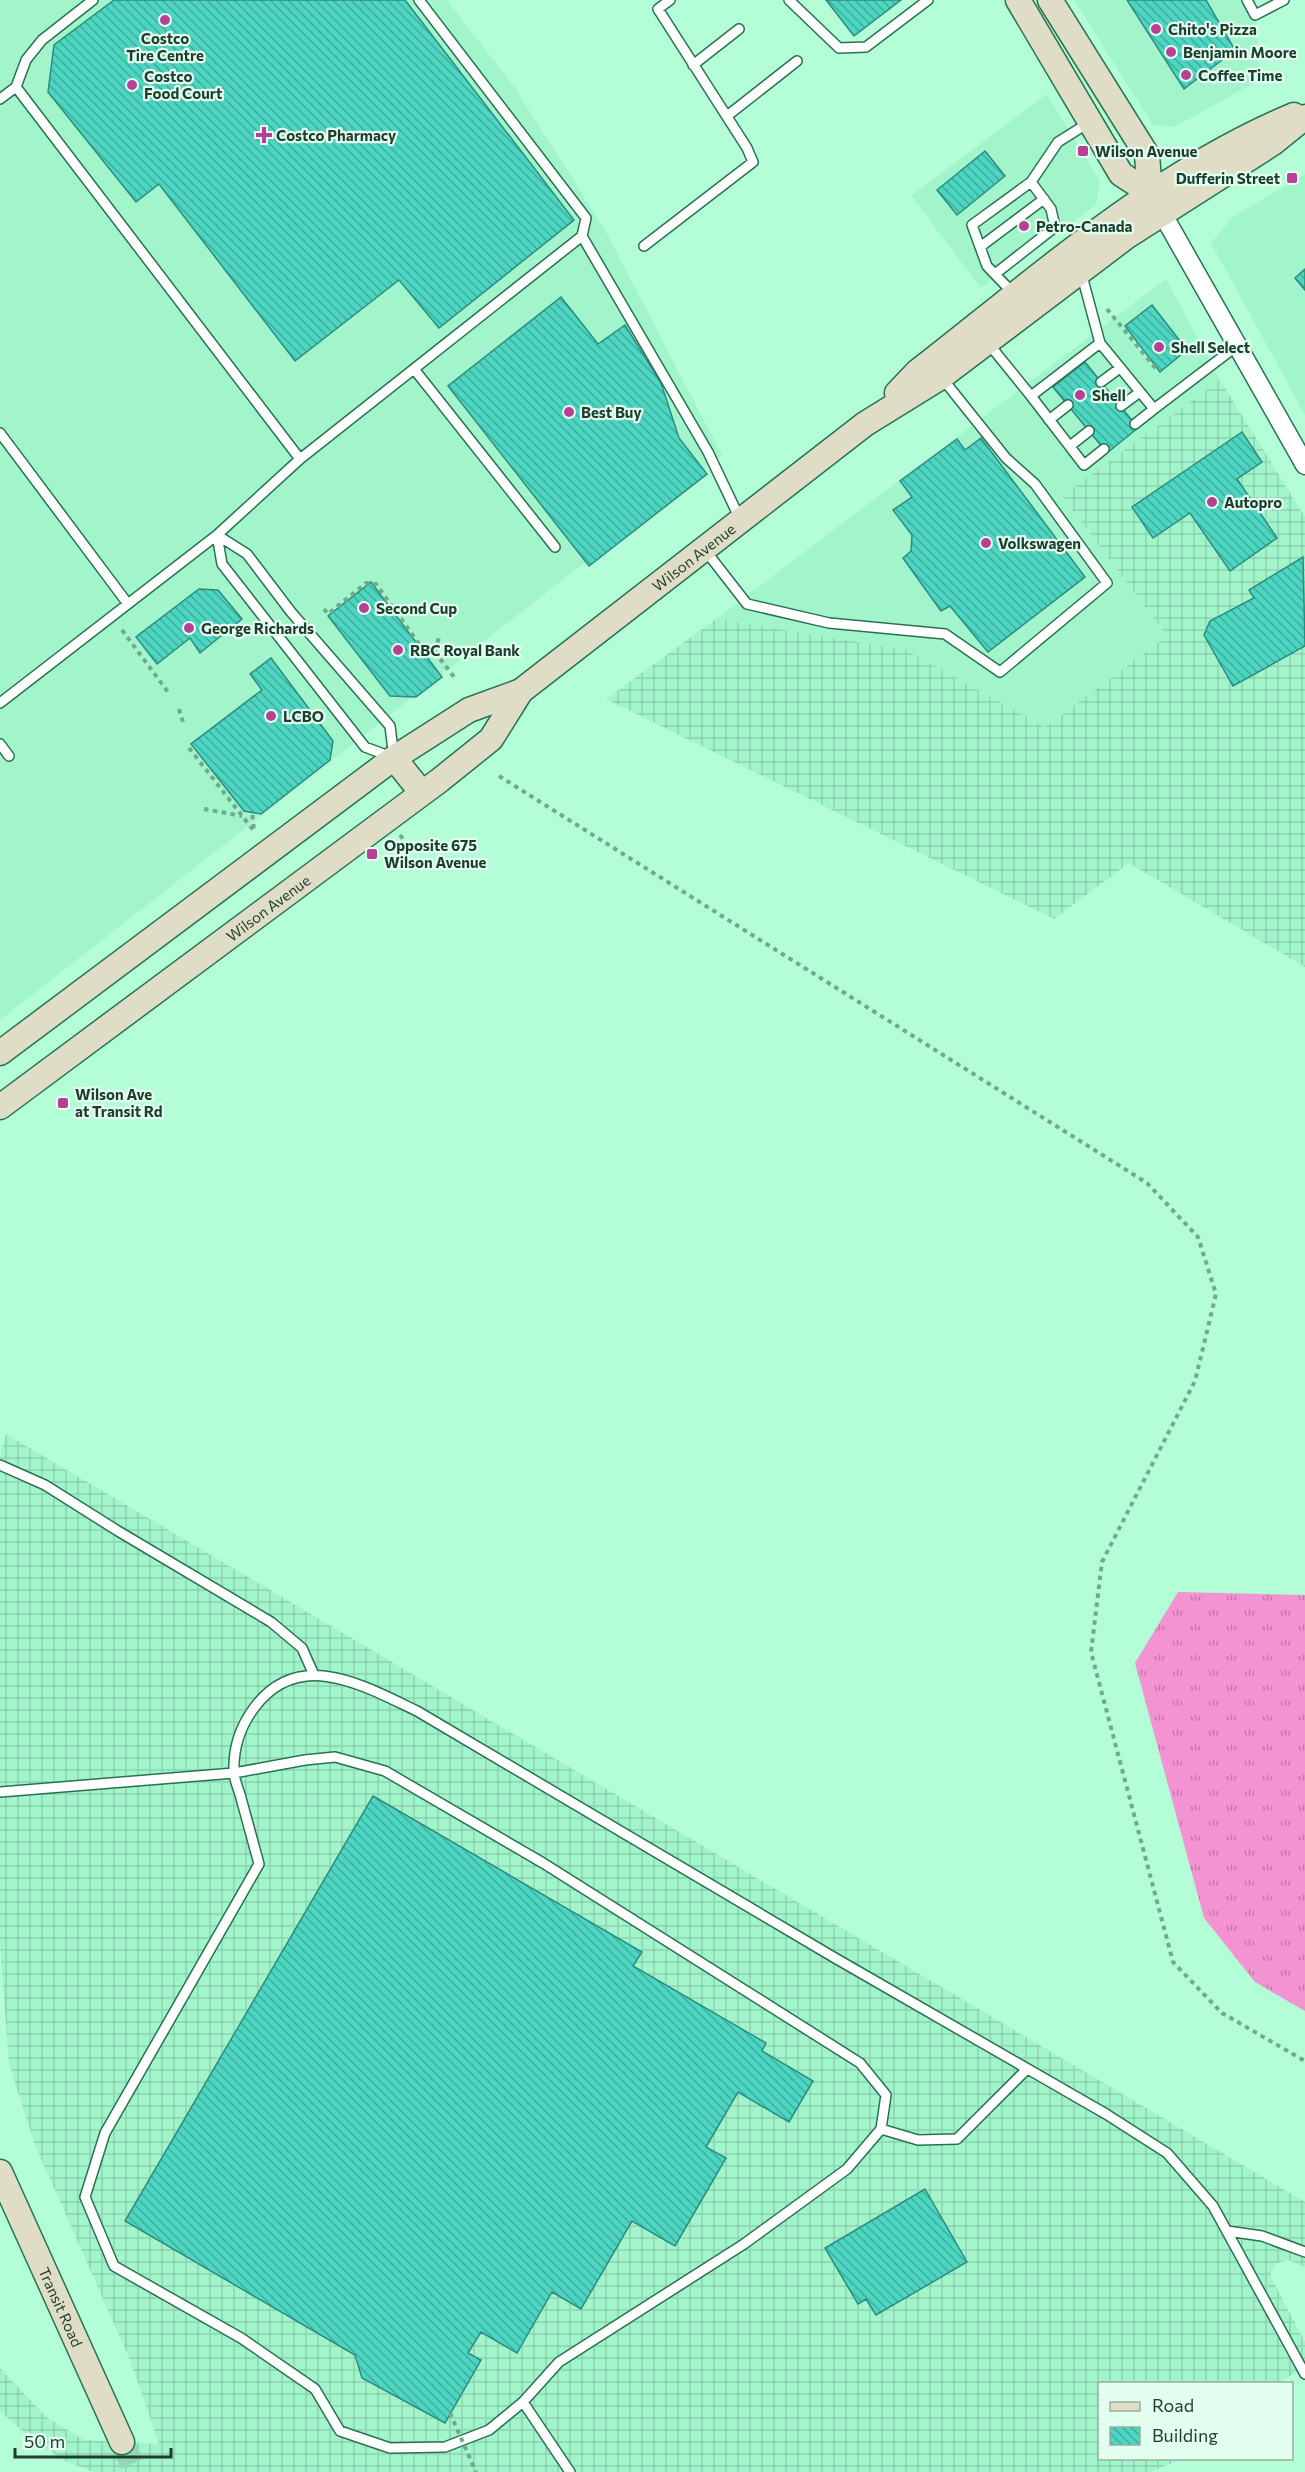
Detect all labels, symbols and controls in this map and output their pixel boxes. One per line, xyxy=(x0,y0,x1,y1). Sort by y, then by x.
marker: Costco Tire Centre xyxy=(158,13,172,27)
place label: Chito's Pizza xyxy=(1168,20,1257,38)
marker: Chito's Pizza xyxy=(1149,22,1163,36)
place label: Costco Tire Centre xyxy=(126,29,204,64)
place label: Benjamin Moore xyxy=(1183,43,1297,61)
marker: Benjamin Moore xyxy=(1164,45,1178,59)
place label: Coffee Time xyxy=(1198,66,1282,84)
place label: Costco Food Court xyxy=(144,67,222,102)
marker: Coffee Time xyxy=(1179,68,1193,82)
marker: Costco Food Court xyxy=(125,78,139,92)
place label: Costco Pharmacy xyxy=(276,126,397,144)
marker: Costco Pharmacy xyxy=(257,128,271,142)
place label: Wilson Avenue xyxy=(1095,142,1197,160)
marker: Wilson Avenue xyxy=(1076,144,1090,158)
place label: Dufferin Street xyxy=(1176,169,1280,187)
marker: Dufferin Street xyxy=(1285,171,1299,185)
place label: Petro-Canada xyxy=(1036,217,1133,235)
marker: Petro-Canada xyxy=(1017,219,1031,233)
place label: Shell Select xyxy=(1171,338,1250,356)
marker: Shell Select xyxy=(1152,340,1166,354)
place label: Shell xyxy=(1092,386,1126,404)
marker: Shell xyxy=(1073,388,1087,402)
place label: Best Buy xyxy=(581,403,642,421)
marker: Best Buy xyxy=(562,405,576,419)
place label: Autopro xyxy=(1224,493,1282,511)
marker: Autopro xyxy=(1205,495,1219,509)
street label: Wilson Avenue xyxy=(648,519,739,595)
place label: Volkswagen xyxy=(998,534,1081,552)
marker: Volkswagen xyxy=(979,536,993,550)
place label: Second Cup xyxy=(376,599,457,617)
marker: Second Cup xyxy=(357,601,371,615)
place label: George Richards xyxy=(201,619,314,637)
marker: George Richards xyxy=(182,621,196,635)
place label: RBC Royal Bank xyxy=(410,641,520,659)
marker: RBC Royal Bank xyxy=(391,643,405,657)
place label: LCBO xyxy=(283,707,324,725)
marker: LCBO xyxy=(264,709,278,723)
place label: Opposite 675 Wilson Avenue xyxy=(384,836,486,871)
marker: Opposite 675 Wilson Avenue xyxy=(365,847,379,861)
street label: Wilson Avenue xyxy=(222,871,314,945)
place label: Wilson Ave at Transit Rd xyxy=(75,1085,162,1120)
marker: Wilson Ave at Transit Rd xyxy=(56,1096,70,1110)
street label: Transit Road xyxy=(35,2264,87,2350)
legend xyxy=(1098,2382,1293,2460)
text: Road xyxy=(1152,2394,1194,2416)
scale bar xyxy=(15,2421,171,2459)
text: Building xyxy=(1152,2424,1218,2446)
text: 50 m xyxy=(24,2430,65,2452)

